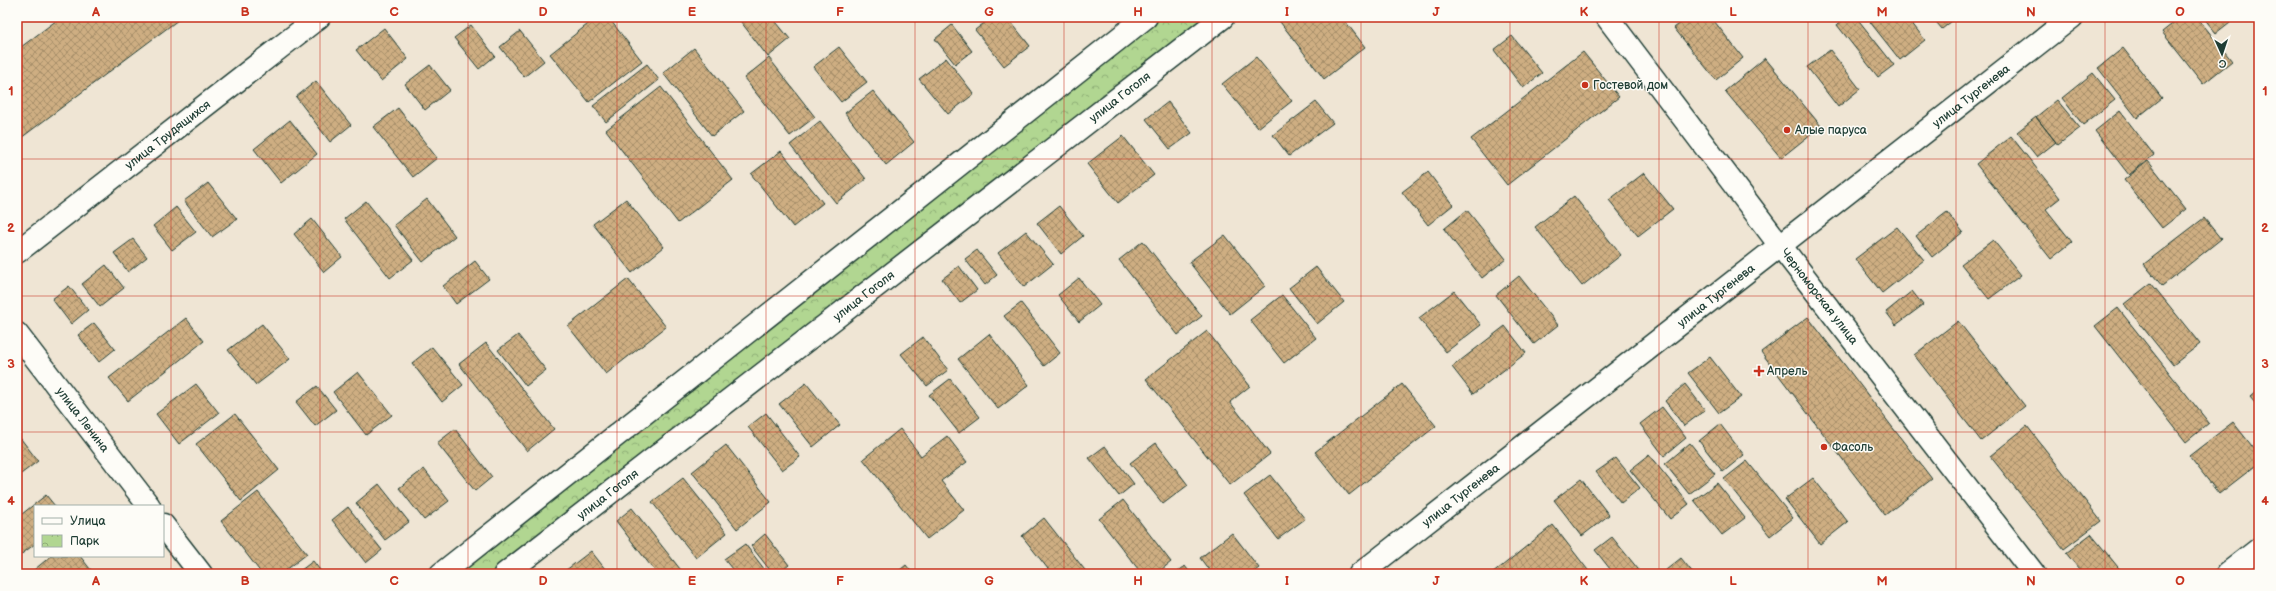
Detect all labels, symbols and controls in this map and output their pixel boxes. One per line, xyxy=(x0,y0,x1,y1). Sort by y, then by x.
text: A xyxy=(91,4,100,20)
text: B xyxy=(240,4,250,20)
text: C xyxy=(389,4,399,20)
text: D xyxy=(538,4,548,20)
text: E xyxy=(688,4,697,20)
text: F xyxy=(836,4,844,20)
text: G xyxy=(984,4,994,20)
text: H xyxy=(1133,4,1143,20)
text: I xyxy=(1285,4,1289,20)
text: J xyxy=(1432,4,1440,20)
text: K xyxy=(1580,4,1589,20)
text: L xyxy=(1729,4,1737,20)
text: M xyxy=(1876,4,1888,20)
text: N xyxy=(2026,4,2036,20)
text: O xyxy=(2175,4,2185,20)
north arrow xyxy=(2202,34,2242,74)
text: С xyxy=(2218,57,2227,70)
street label: улица Тургенева xyxy=(1930,61,2013,131)
street label: улица Гоголя xyxy=(1086,68,1154,126)
place label: Гостевой дом xyxy=(1593,78,1668,93)
marker: Гостевой дом xyxy=(1580,80,1590,90)
text: 1 xyxy=(8,83,14,99)
text: 1 xyxy=(2262,83,2268,99)
street label: улица Трудящихся xyxy=(122,97,214,173)
place label: Алые паруса xyxy=(1794,123,1867,138)
marker: Алые паруса xyxy=(1782,125,1792,135)
text: 2 xyxy=(7,220,15,236)
text: 2 xyxy=(2261,220,2269,236)
street label: Черноморская улица xyxy=(1778,245,1861,348)
street label: улица Тургенева xyxy=(1674,261,1758,330)
street label: улица Гоголя xyxy=(830,267,898,324)
text: 3 xyxy=(7,356,15,372)
text: 3 xyxy=(2261,356,2269,372)
place label: Апрель xyxy=(1766,364,1807,379)
marker: Апрель xyxy=(1754,366,1764,376)
street label: улица Ленина xyxy=(53,384,113,455)
place label: Фасоль xyxy=(1832,440,1873,455)
marker: Фасоль xyxy=(1819,442,1829,452)
street label: улица Тургенева xyxy=(1419,460,1502,530)
street label: улица Гоголя xyxy=(574,466,642,523)
text: 4 xyxy=(7,493,15,509)
text: 4 xyxy=(2261,493,2269,509)
legend xyxy=(34,505,164,557)
text: Улица xyxy=(70,514,106,529)
text: Парк xyxy=(70,534,100,549)
text: A xyxy=(91,573,100,589)
text: B xyxy=(240,573,250,589)
text: C xyxy=(389,573,399,589)
text: D xyxy=(538,573,548,589)
text: E xyxy=(688,573,697,589)
text: F xyxy=(836,573,844,589)
text: G xyxy=(984,573,994,589)
text: H xyxy=(1133,573,1143,589)
text: I xyxy=(1285,573,1289,589)
text: J xyxy=(1432,573,1440,589)
text: K xyxy=(1580,573,1589,589)
text: L xyxy=(1729,573,1737,589)
text: M xyxy=(1876,573,1888,589)
text: N xyxy=(2026,573,2036,589)
text: O xyxy=(2175,573,2185,589)

